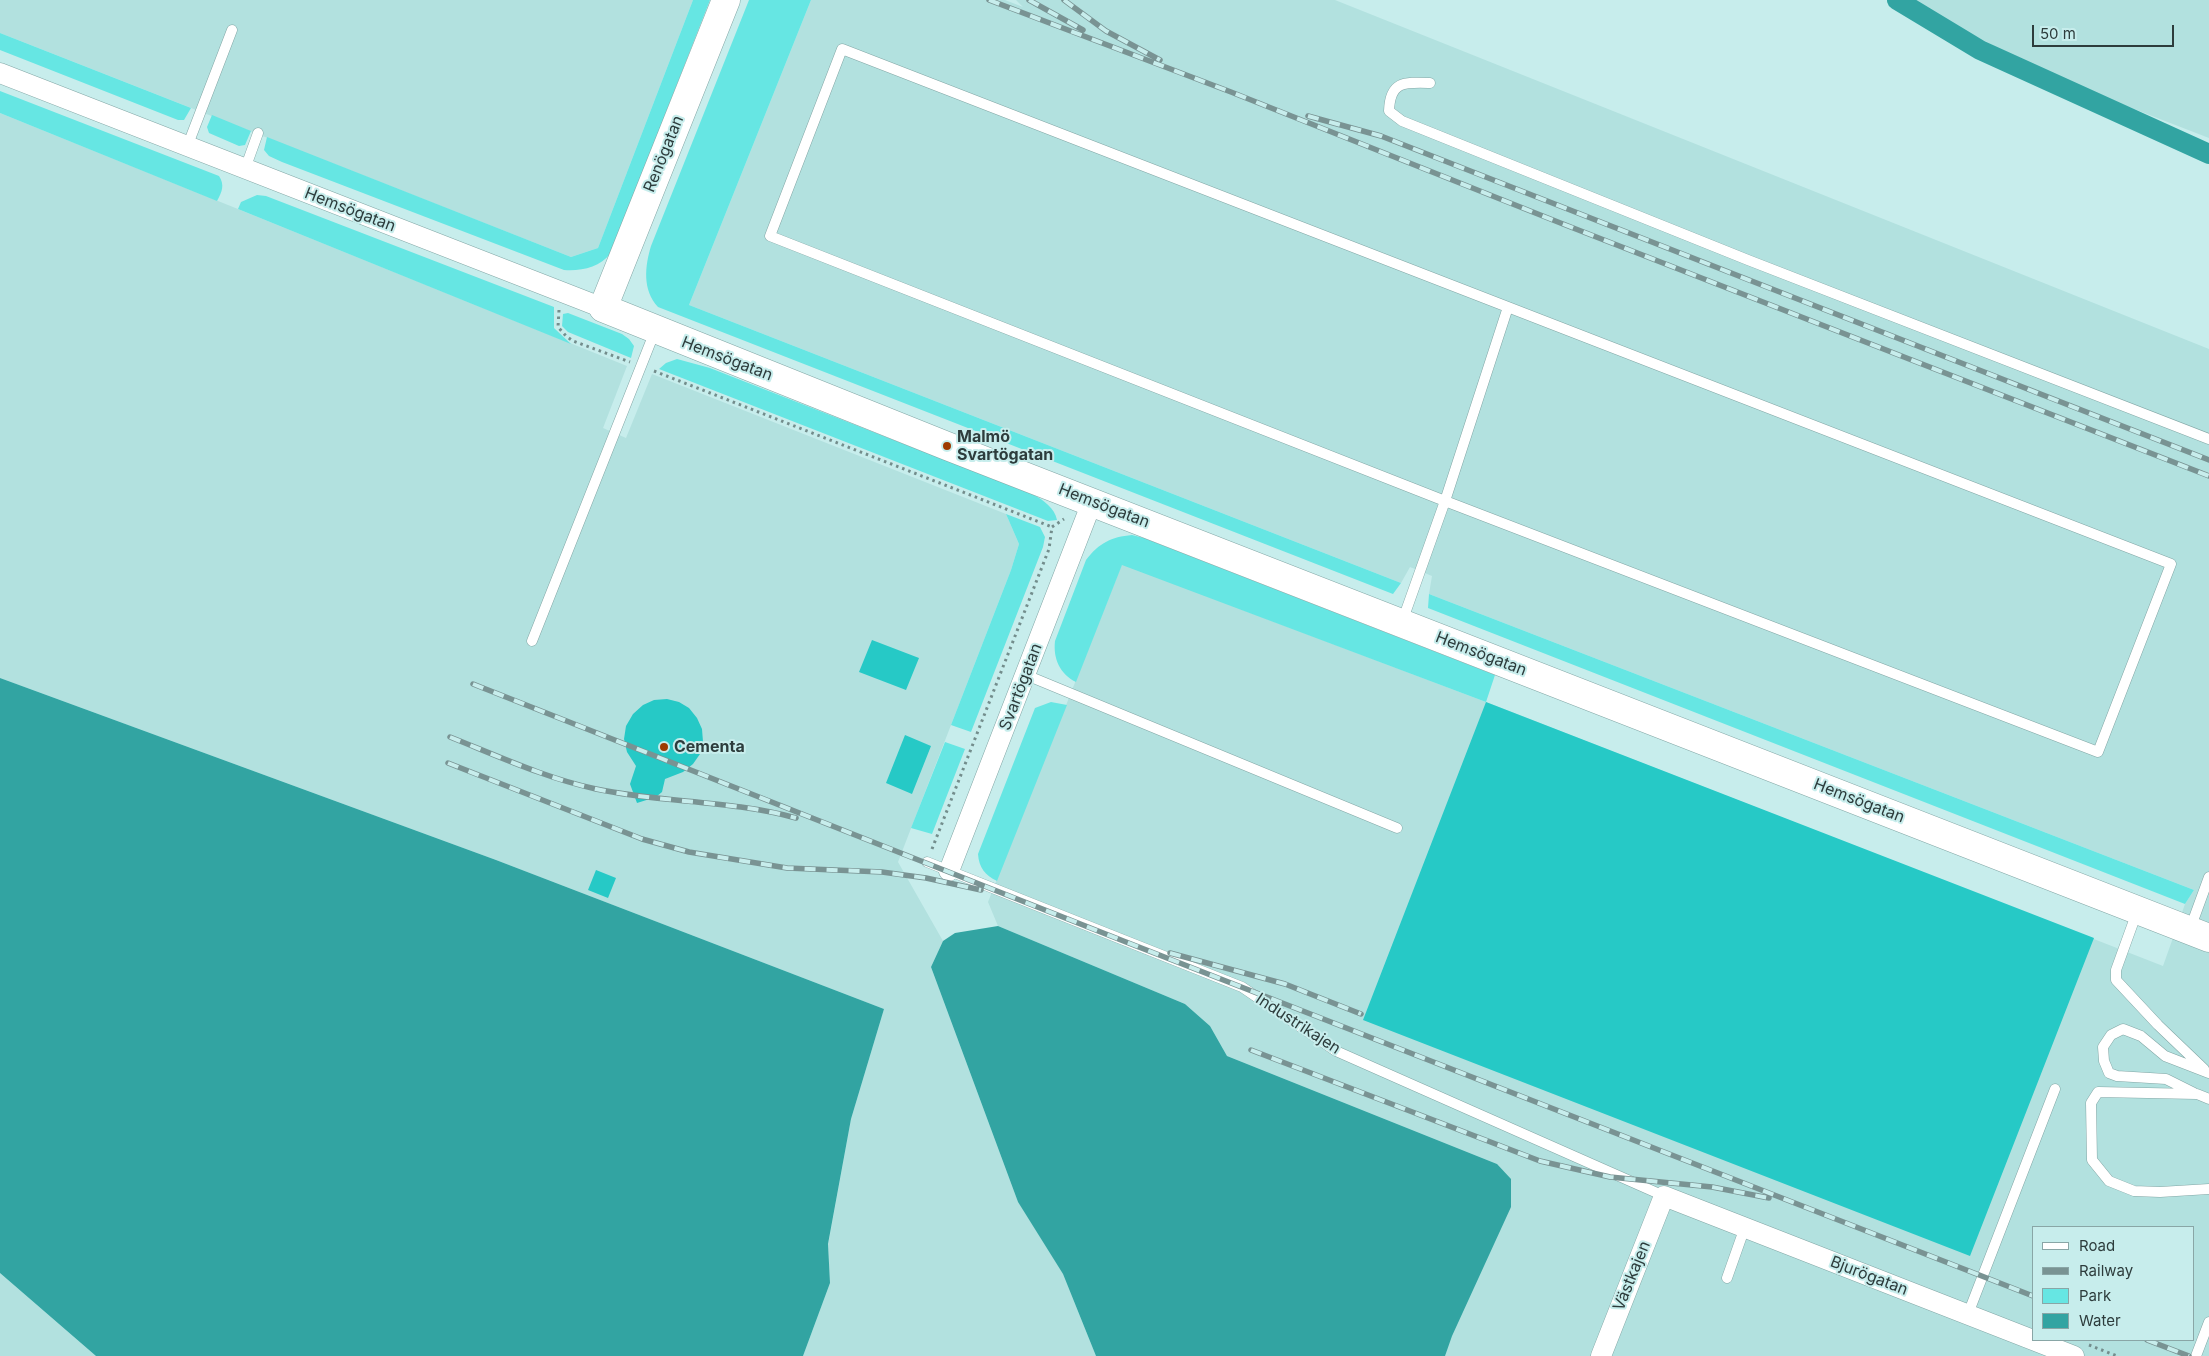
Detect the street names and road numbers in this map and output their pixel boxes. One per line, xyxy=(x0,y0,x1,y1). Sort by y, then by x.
street label: Renögatan xyxy=(640,113,688,195)
street label: Hemsögatan xyxy=(302,184,398,236)
street label: Hemsögatan xyxy=(679,333,775,385)
street label: Hemsögatan xyxy=(1056,480,1152,532)
street label: Hemsögatan xyxy=(1433,628,1529,680)
street label: Svartögatan xyxy=(996,641,1046,733)
street label: Hemsögatan xyxy=(1811,775,1907,827)
street label: Industrikajen xyxy=(1252,989,1344,1059)
street label: Västkajen xyxy=(1609,1238,1655,1314)
street label: Bjurögatan xyxy=(1827,1252,1911,1300)

